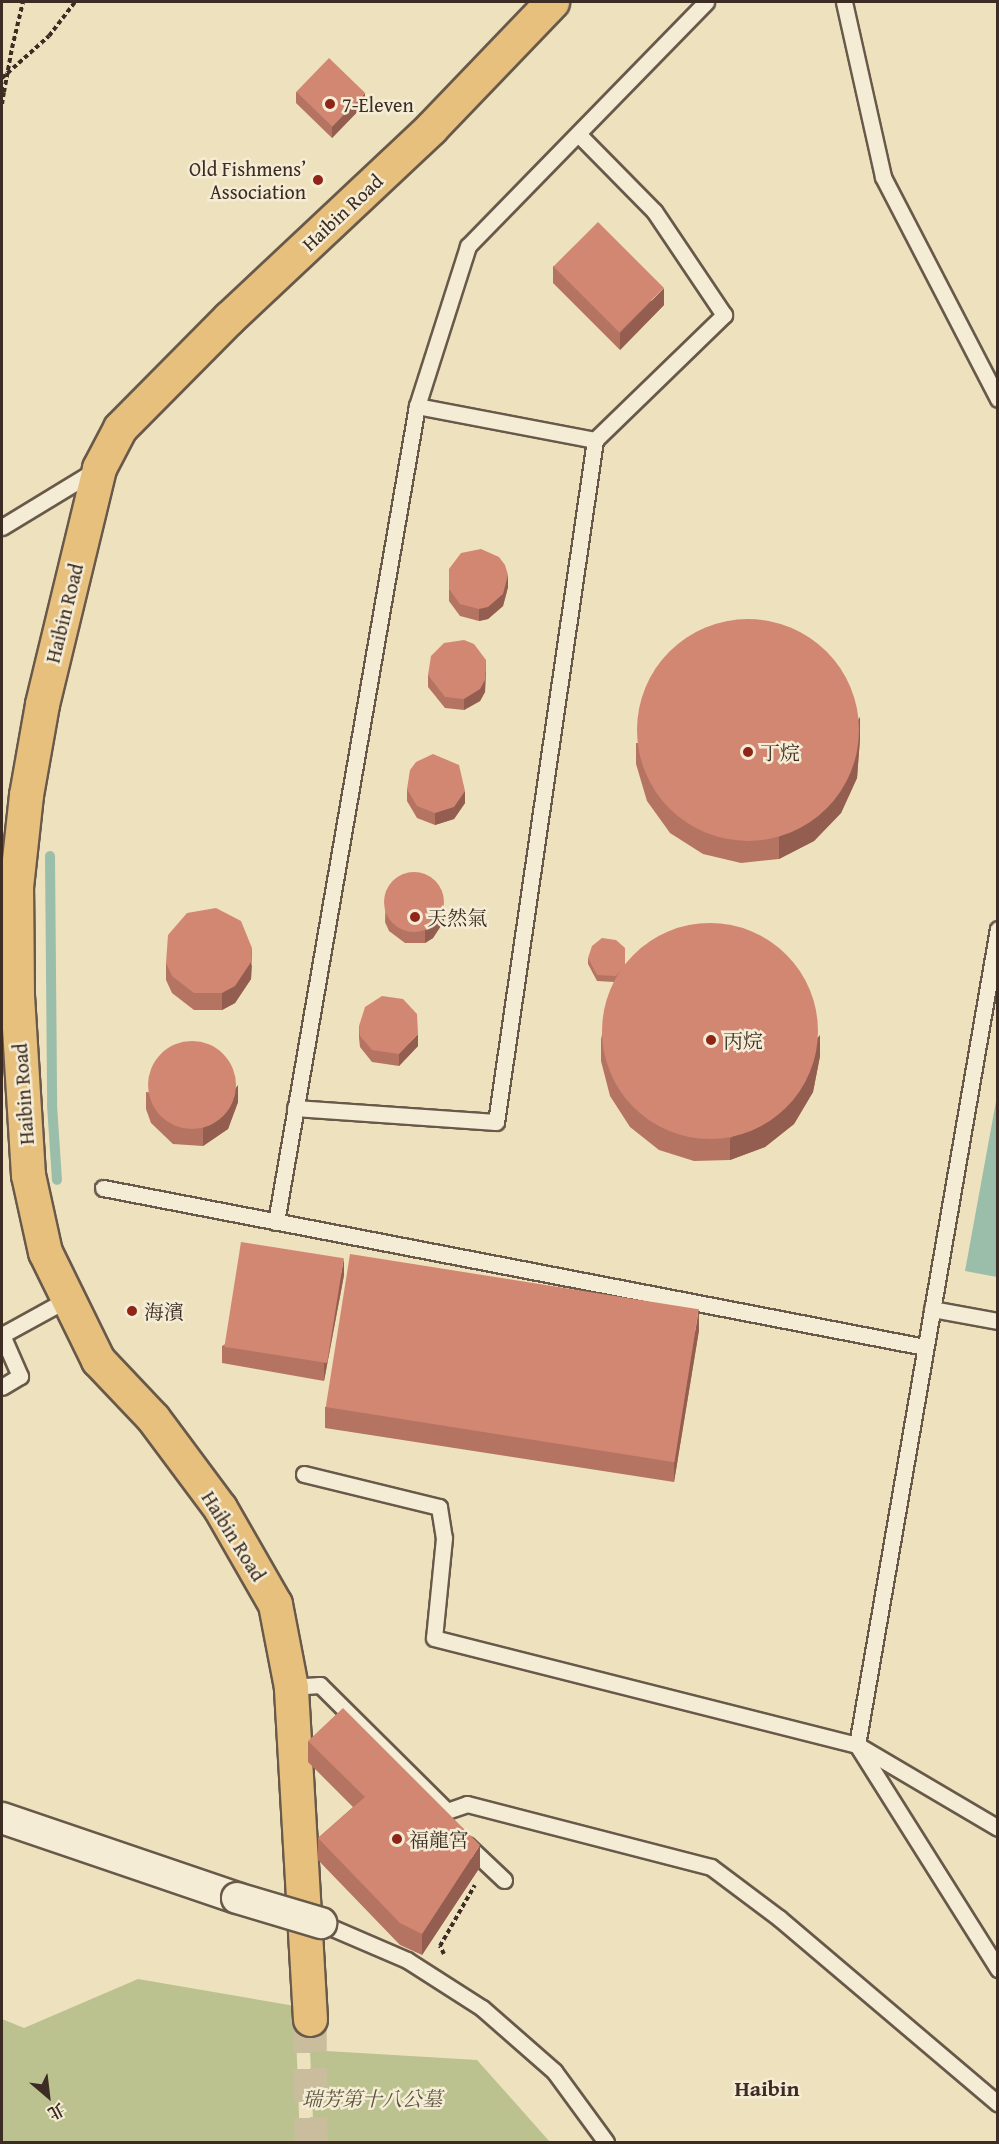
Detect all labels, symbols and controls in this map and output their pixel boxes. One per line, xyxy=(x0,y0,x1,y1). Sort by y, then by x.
place label: 7-Eleven xyxy=(342,92,414,116)
marker: 7-Eleven xyxy=(323,97,337,111)
place label: Old Fishmens’ Association xyxy=(189,156,306,203)
street label: Haibin Road xyxy=(297,169,387,255)
marker: Old Fishmens’ Association xyxy=(311,173,325,187)
street label: Haibin Road xyxy=(40,561,88,665)
place label: 丁烷 xyxy=(760,740,800,764)
marker: 丁烷 xyxy=(741,745,755,759)
place label: 天然氣 xyxy=(427,905,487,929)
marker: 天然氣 xyxy=(408,910,422,924)
place label: 丙烷 xyxy=(723,1028,763,1052)
marker: 丙烷 xyxy=(704,1033,718,1047)
street label: Haibin Road xyxy=(7,1042,39,1146)
place label: 海濱 xyxy=(144,1299,184,1323)
marker: 海濱 xyxy=(125,1304,139,1318)
street label: Haibin Road xyxy=(197,1486,271,1586)
place label: 福龍宮 xyxy=(409,1827,469,1851)
marker: 福龍宮 xyxy=(390,1832,404,1846)
north arrow xyxy=(18,2066,78,2126)
district label: Haibin xyxy=(734,2076,800,2102)
park label: 瑞芳第十八公墓 xyxy=(302,2086,442,2110)
text: 北 xyxy=(44,2098,69,2126)

